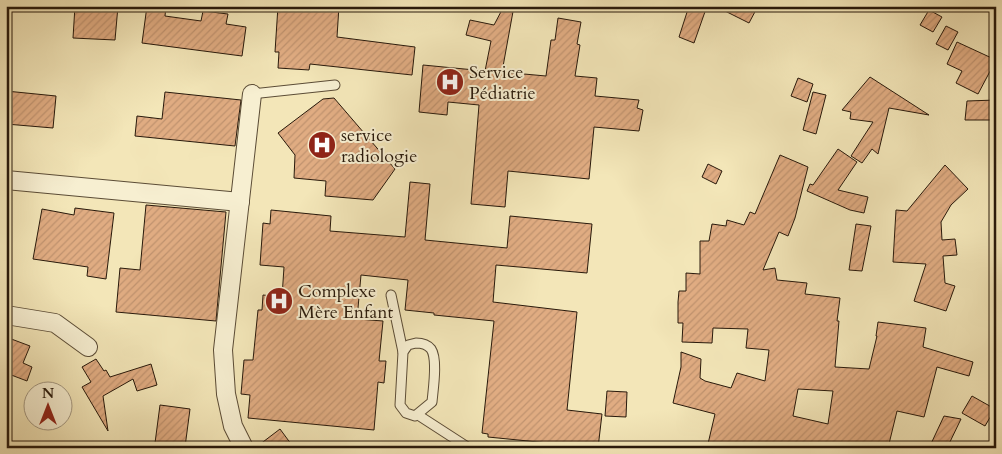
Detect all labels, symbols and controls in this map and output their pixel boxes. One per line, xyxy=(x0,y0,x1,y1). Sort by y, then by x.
place label: Service Pédiatrie xyxy=(469,60,536,106)
hospital icon: Service Pédiatrie xyxy=(435,67,465,97)
place label: service radiologie xyxy=(341,123,417,169)
hospital icon: service radiologie xyxy=(307,130,337,160)
place label: Complexe Mère Enfant xyxy=(298,279,394,325)
hospital icon: Complexe Mère Enfant xyxy=(264,286,294,316)
north arrow xyxy=(22,382,72,432)
text: N xyxy=(42,384,54,403)

